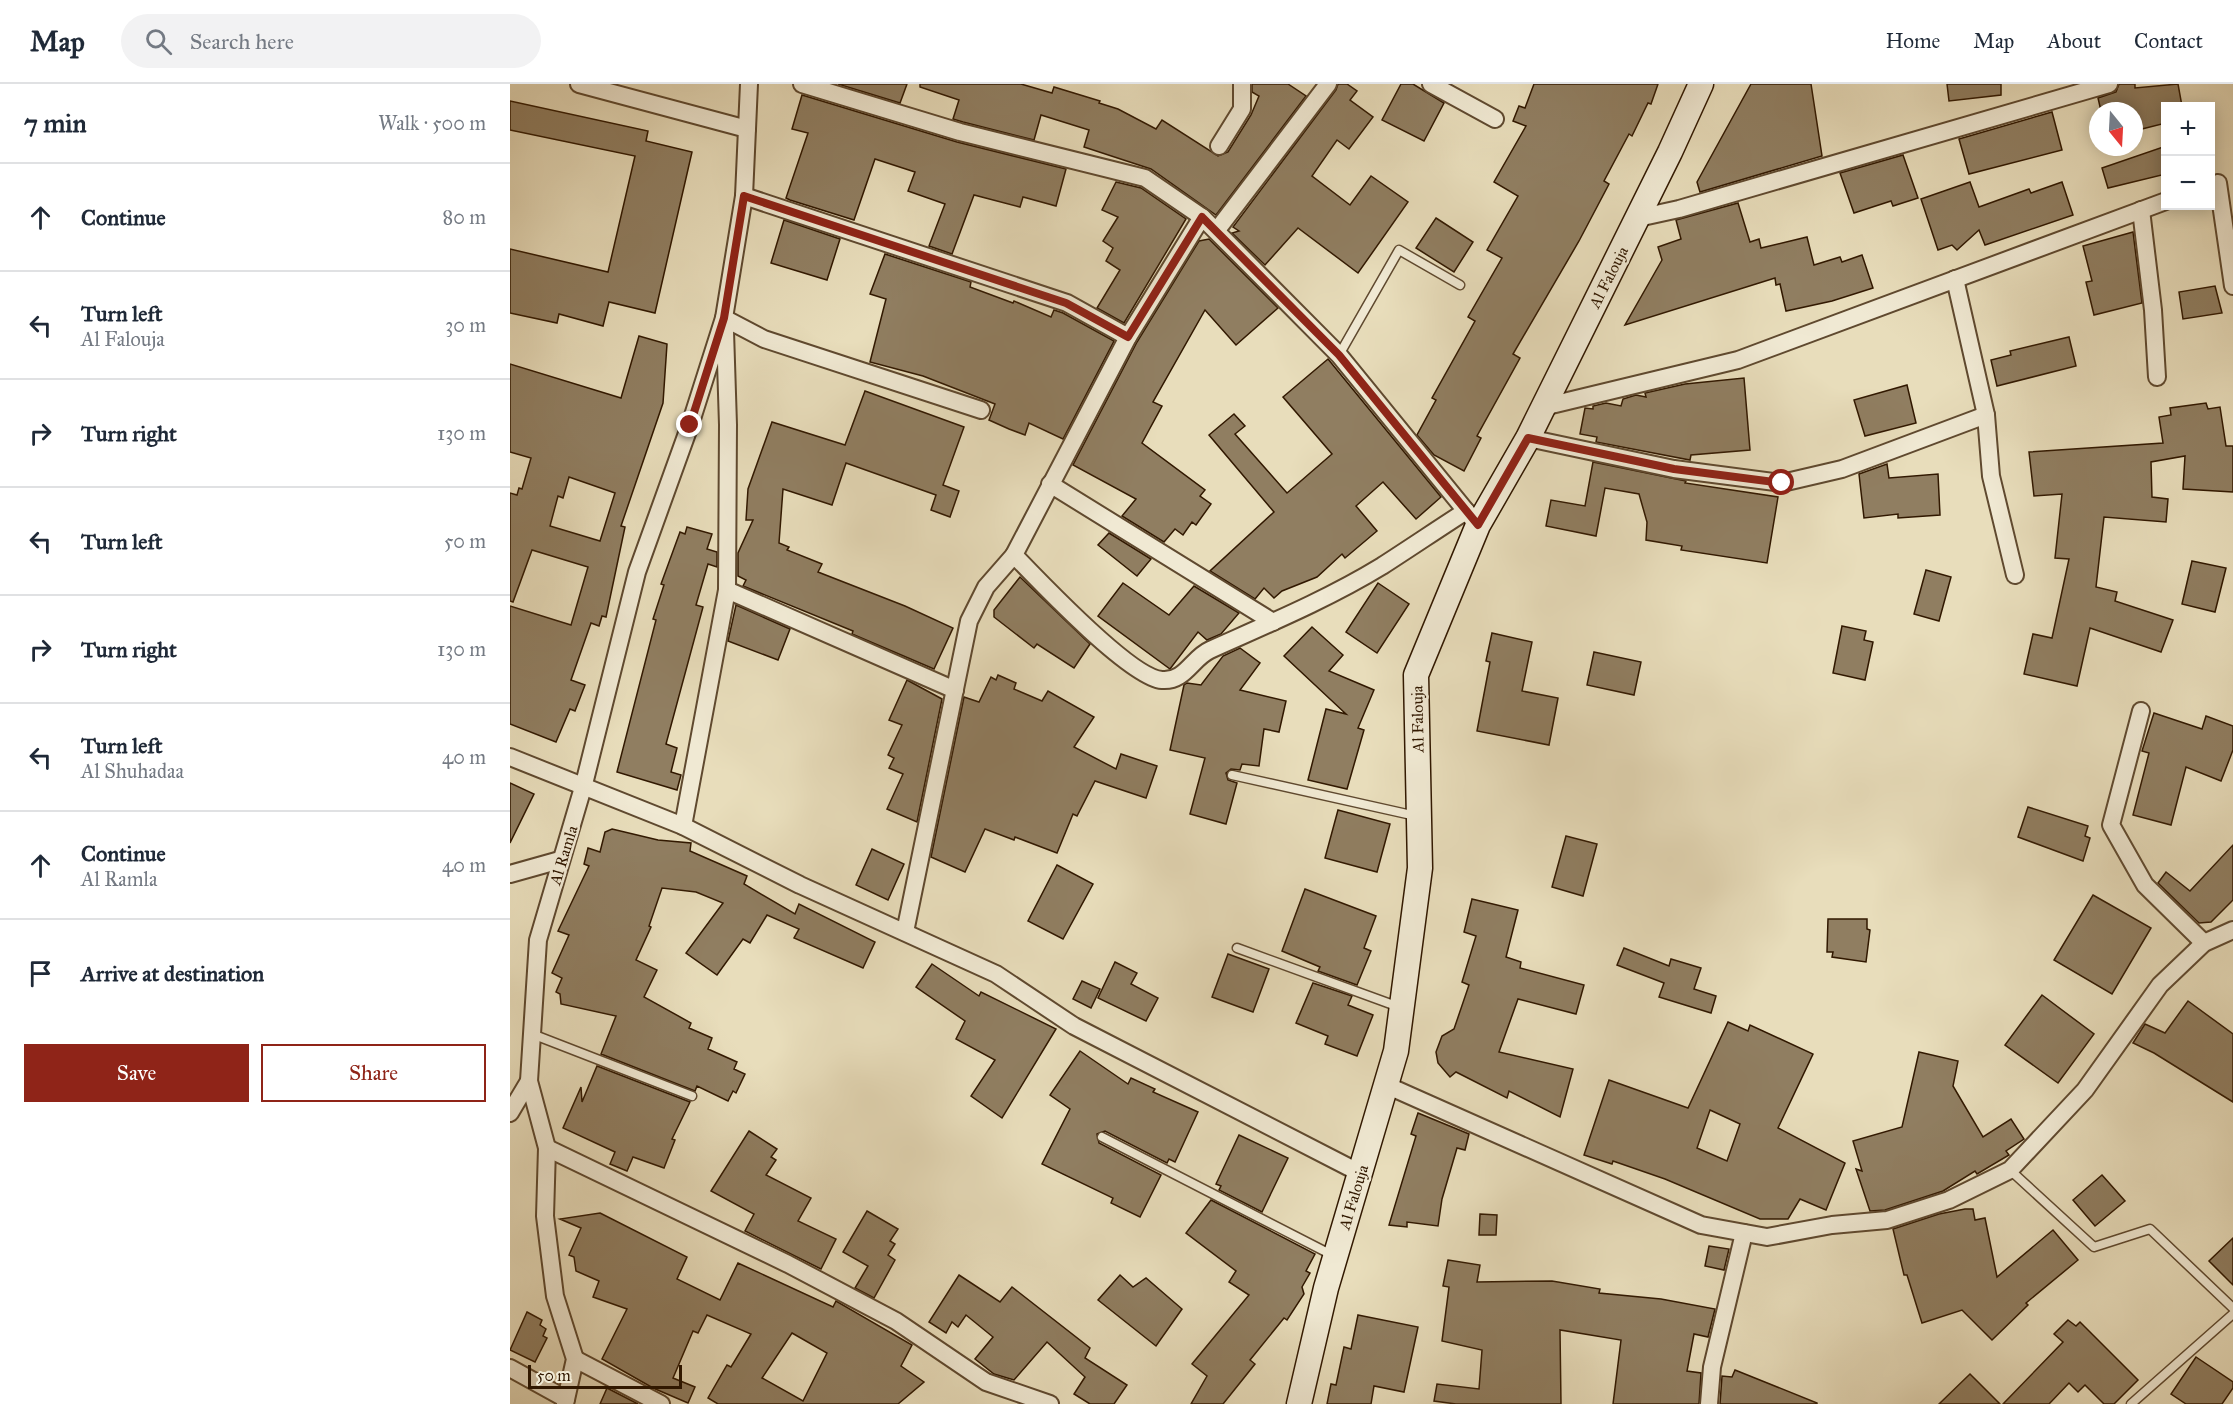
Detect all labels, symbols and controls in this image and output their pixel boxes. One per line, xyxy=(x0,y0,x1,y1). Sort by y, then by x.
search box xyxy=(121,14,541,68)
text: Map xyxy=(30,24,85,59)
icon: search xyxy=(142,25,175,58)
text: Search here xyxy=(190,28,294,55)
text: Home xyxy=(1885,28,1940,54)
text: Map xyxy=(1973,28,2014,54)
text: About xyxy=(2047,28,2101,54)
text: Contact xyxy=(2134,28,2203,54)
north arrow xyxy=(2089,102,2143,156)
map controls xyxy=(2161,102,2215,210)
button: + xyxy=(2161,102,2215,156)
text: 7 min xyxy=(24,107,87,139)
text: Walk · 500 m xyxy=(378,111,486,135)
button: − xyxy=(2161,156,2215,210)
icon: ahead xyxy=(24,201,57,234)
text: Continue xyxy=(81,204,166,231)
text: 80 m xyxy=(443,205,486,229)
street label: Al Falouja xyxy=(1584,243,1632,312)
text: Turn left xyxy=(81,300,163,327)
icon: left xyxy=(24,309,57,342)
text: 30 m xyxy=(445,313,486,337)
text: Al Falouja xyxy=(81,327,165,351)
route end xyxy=(676,411,702,437)
icon: right xyxy=(24,417,57,450)
text: Turn right xyxy=(81,420,177,447)
text: 130 m xyxy=(437,421,486,445)
route start xyxy=(1768,469,1794,495)
icon: left xyxy=(24,525,57,558)
text: Turn left xyxy=(81,528,163,555)
text: 50 m xyxy=(444,529,486,553)
icon: right xyxy=(24,633,57,666)
text: Turn right xyxy=(81,636,177,663)
text: 130 m xyxy=(437,637,486,661)
street label: Al Falouja xyxy=(1407,685,1428,754)
text: Turn left xyxy=(81,732,163,759)
icon: left xyxy=(24,741,57,774)
text: 40 m xyxy=(442,745,486,769)
text: Al Shuhadaa xyxy=(81,759,184,783)
street label: Al Ramla xyxy=(545,823,582,888)
text: Continue xyxy=(81,840,166,867)
icon: ahead xyxy=(24,849,57,882)
text: 40 m xyxy=(442,853,486,877)
text: Al Ramla xyxy=(81,867,157,891)
icon: arrive xyxy=(24,957,57,990)
text: Arrive at destination xyxy=(81,960,264,987)
button: Save xyxy=(24,1044,249,1102)
button: Share xyxy=(261,1044,486,1102)
street label: Al Falouja xyxy=(1334,1162,1372,1233)
scale bar xyxy=(528,1362,682,1390)
text: 50 m xyxy=(537,1366,571,1385)

